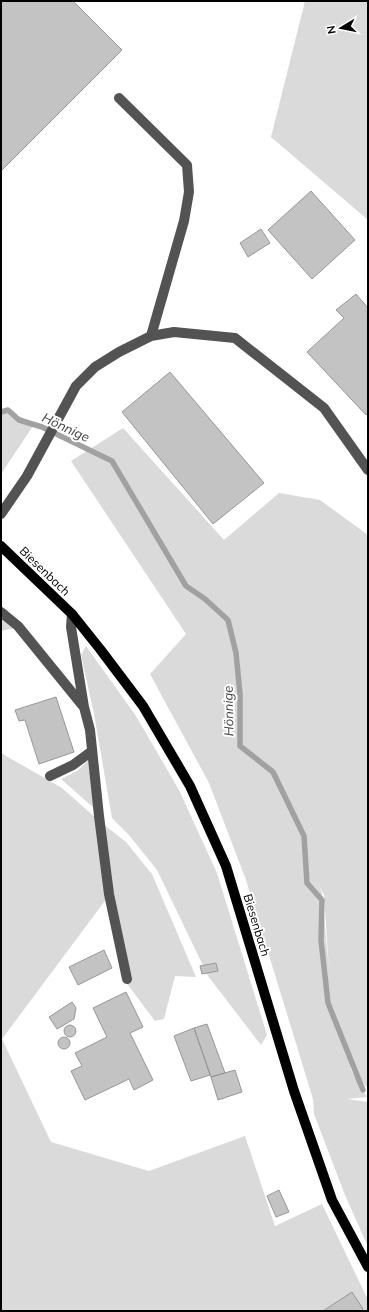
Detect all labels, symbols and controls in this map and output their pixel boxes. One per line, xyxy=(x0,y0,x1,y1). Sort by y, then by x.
north arrow xyxy=(321,8,361,48)
text: N xyxy=(324,24,339,35)
water label: Hönnige xyxy=(40,409,92,445)
street label: Biesenbach xyxy=(17,543,73,599)
water label: Hönnige xyxy=(220,686,236,736)
street label: Biesenbach xyxy=(240,892,274,958)

